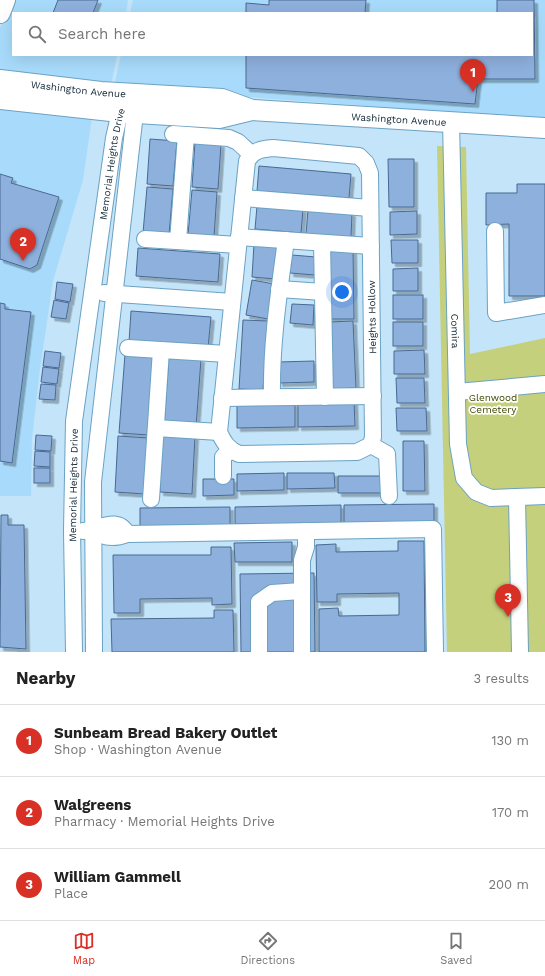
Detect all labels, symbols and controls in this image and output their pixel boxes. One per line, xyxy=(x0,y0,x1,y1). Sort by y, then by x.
search box xyxy=(12,12,533,56)
icon: search xyxy=(26,23,48,45)
text: Search here xyxy=(58,25,146,43)
pin: 1 xyxy=(460,59,486,92)
street label: Washington Avenue xyxy=(30,78,126,99)
street label: Memorial Heights Drive xyxy=(97,106,127,220)
street label: Washington Avenue xyxy=(351,111,447,127)
pin: 2 xyxy=(10,228,36,261)
street label: Heights Hollow xyxy=(366,279,378,354)
your location xyxy=(332,282,352,302)
street label: Comira xyxy=(450,313,461,349)
park label: Glenwood Cemetery xyxy=(469,392,517,415)
street label: Memorial Heights Drive xyxy=(66,428,79,542)
pin: 3 xyxy=(495,584,521,617)
text: Nearby xyxy=(16,668,75,688)
text: 3 results xyxy=(474,671,529,686)
text: Sunbeam Bread Bakery Outlet xyxy=(54,724,277,742)
text: 1 xyxy=(26,733,32,748)
text: 130 m xyxy=(491,733,529,748)
text: Shop · Washington Avenue xyxy=(54,742,222,757)
text: Walgreens xyxy=(54,796,131,814)
text: 2 xyxy=(25,805,33,820)
text: 170 m xyxy=(492,805,529,820)
text: Pharmacy · Memorial Heights Drive xyxy=(54,814,275,829)
text: William Gammell xyxy=(54,868,181,886)
text: 3 xyxy=(25,877,33,892)
text: 200 m xyxy=(488,877,529,892)
text: Place xyxy=(54,886,88,901)
tab: Map xyxy=(73,930,95,967)
tab: Directions xyxy=(241,930,295,967)
tab: Saved xyxy=(440,930,472,967)

